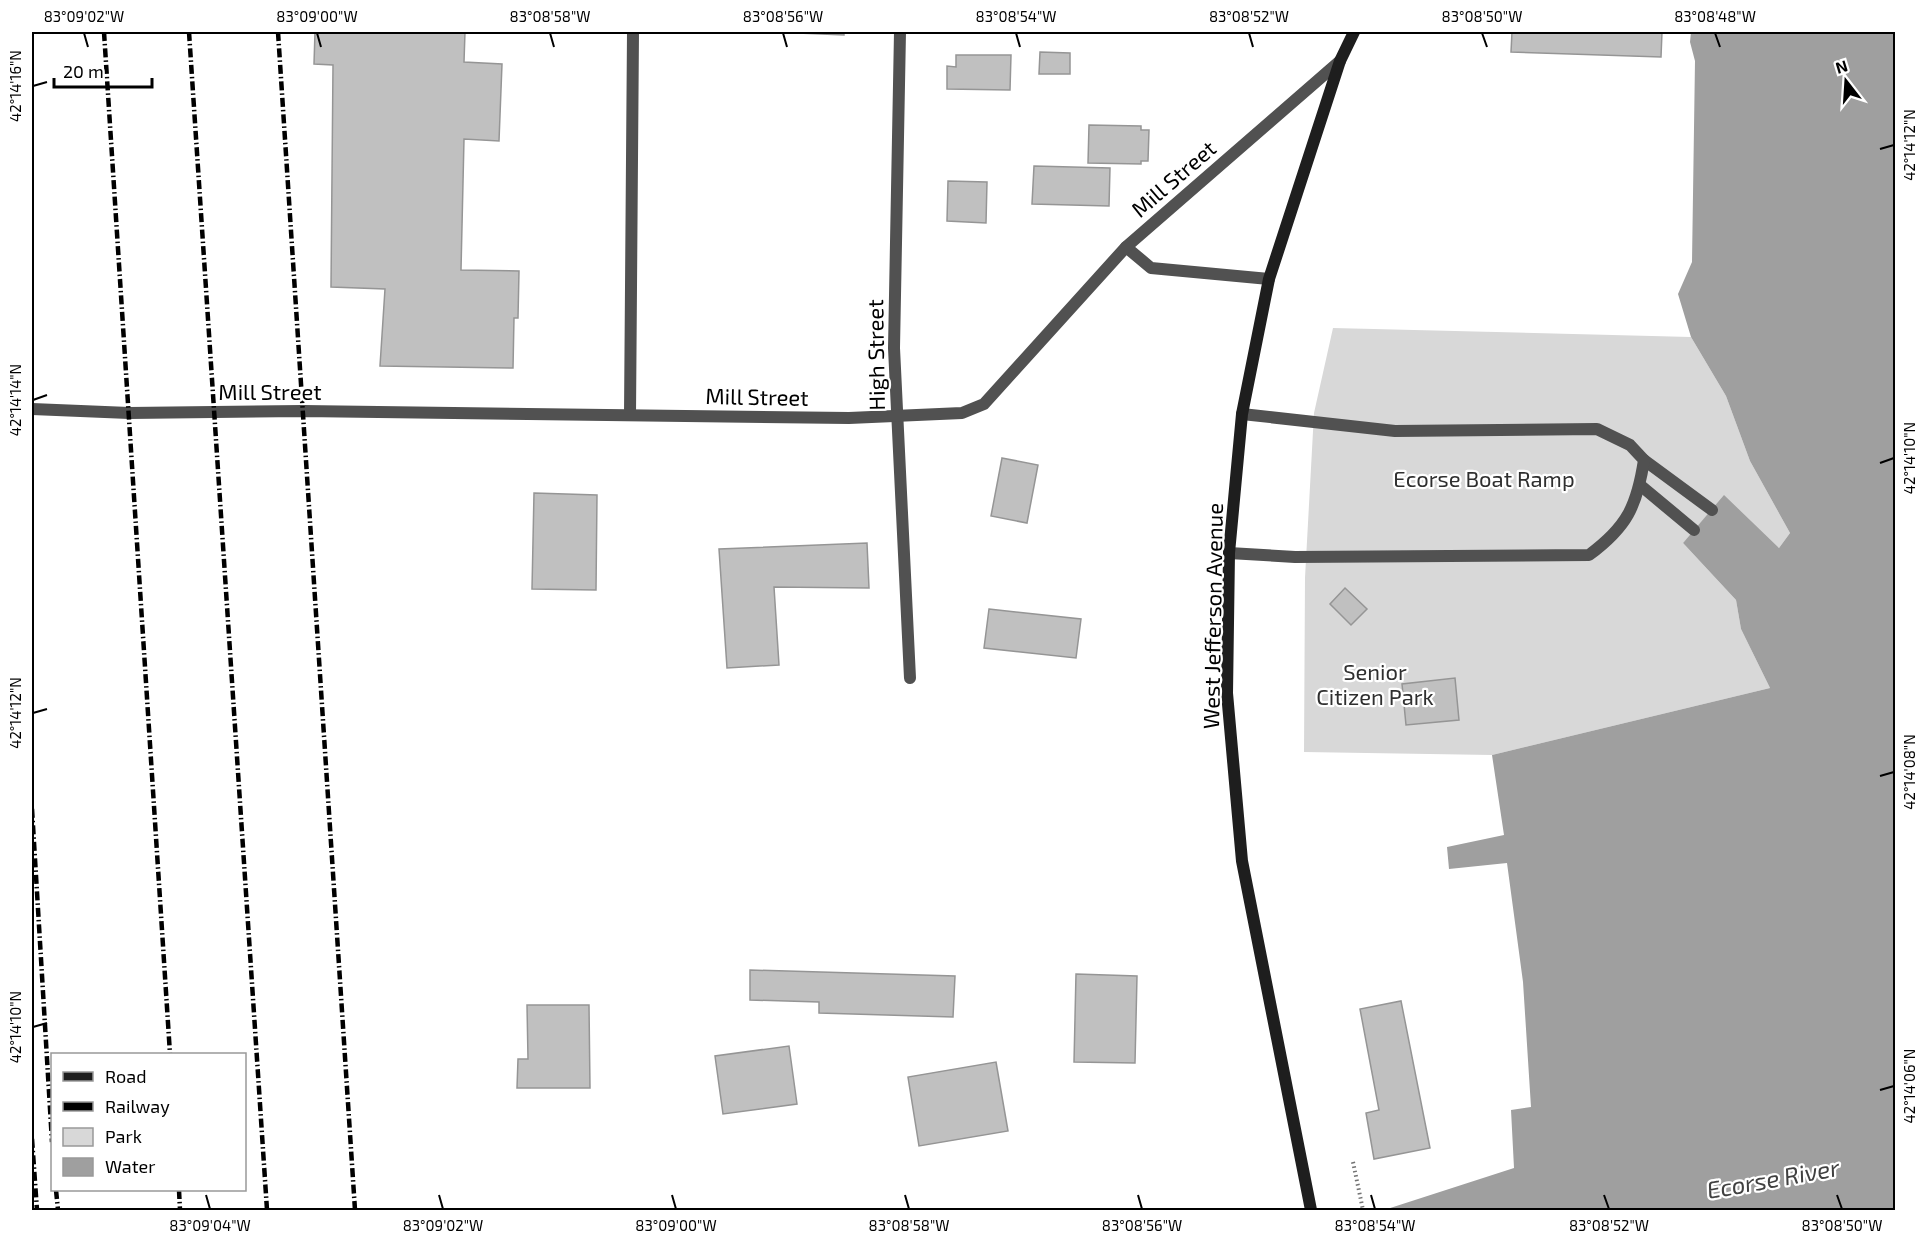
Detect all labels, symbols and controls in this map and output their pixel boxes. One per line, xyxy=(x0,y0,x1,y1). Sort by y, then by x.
text: 83°09'02"W xyxy=(44,7,124,25)
text: 83°09'00"W xyxy=(276,7,358,25)
text: 83°08'58"W xyxy=(510,7,590,25)
text: 83°08'56"W xyxy=(743,7,823,25)
text: 83°08'54"W xyxy=(976,7,1056,25)
text: 83°08'52"W xyxy=(1209,7,1289,25)
text: 83°08'50"W xyxy=(1442,7,1522,25)
text: 83°08'48"W xyxy=(1674,7,1756,25)
text: 42°14'16"N xyxy=(6,50,24,122)
scale bar xyxy=(54,51,152,89)
north arrow xyxy=(1816,51,1876,111)
text: N xyxy=(1833,55,1850,77)
text: 20 m xyxy=(63,60,104,82)
text: 42°14'12"N xyxy=(1900,109,1918,181)
street label: Mill Street xyxy=(1125,134,1221,222)
street label: High Street xyxy=(861,299,889,411)
text: 42°14'14"N xyxy=(6,364,24,436)
street label: Mill Street xyxy=(218,378,322,404)
street label: Mill Street xyxy=(705,382,809,410)
text: 42°14'10"N xyxy=(1900,422,1918,494)
park label: Ecorse Boat Ramp xyxy=(1393,465,1575,491)
street label: West Jefferson Avenue xyxy=(1197,503,1227,729)
park label: Senior Citizen Park xyxy=(1316,658,1434,709)
text: 42°14'12"N xyxy=(6,677,24,749)
text: 42°14'08"N xyxy=(1900,734,1918,810)
text: 42°14'10"N xyxy=(6,991,24,1063)
text: 42°14'06"N xyxy=(1900,1049,1918,1123)
legend xyxy=(51,1053,246,1191)
text: Road xyxy=(105,1065,146,1087)
text: Railway xyxy=(105,1095,170,1117)
text: Park xyxy=(105,1125,142,1147)
water label: Ecorse River xyxy=(1704,1152,1842,1204)
text: Water xyxy=(105,1155,155,1177)
text: 83°09'04"W xyxy=(169,1216,251,1234)
text: 83°09'02"W xyxy=(403,1216,483,1234)
text: 83°09'00"W xyxy=(635,1216,717,1234)
text: 83°08'58"W xyxy=(869,1216,949,1234)
text: 83°08'56"W xyxy=(1102,1216,1182,1234)
text: 83°08'54"W xyxy=(1335,1216,1415,1234)
text: 83°08'52"W xyxy=(1569,1216,1649,1234)
text: 83°08'50"W xyxy=(1802,1216,1882,1234)

